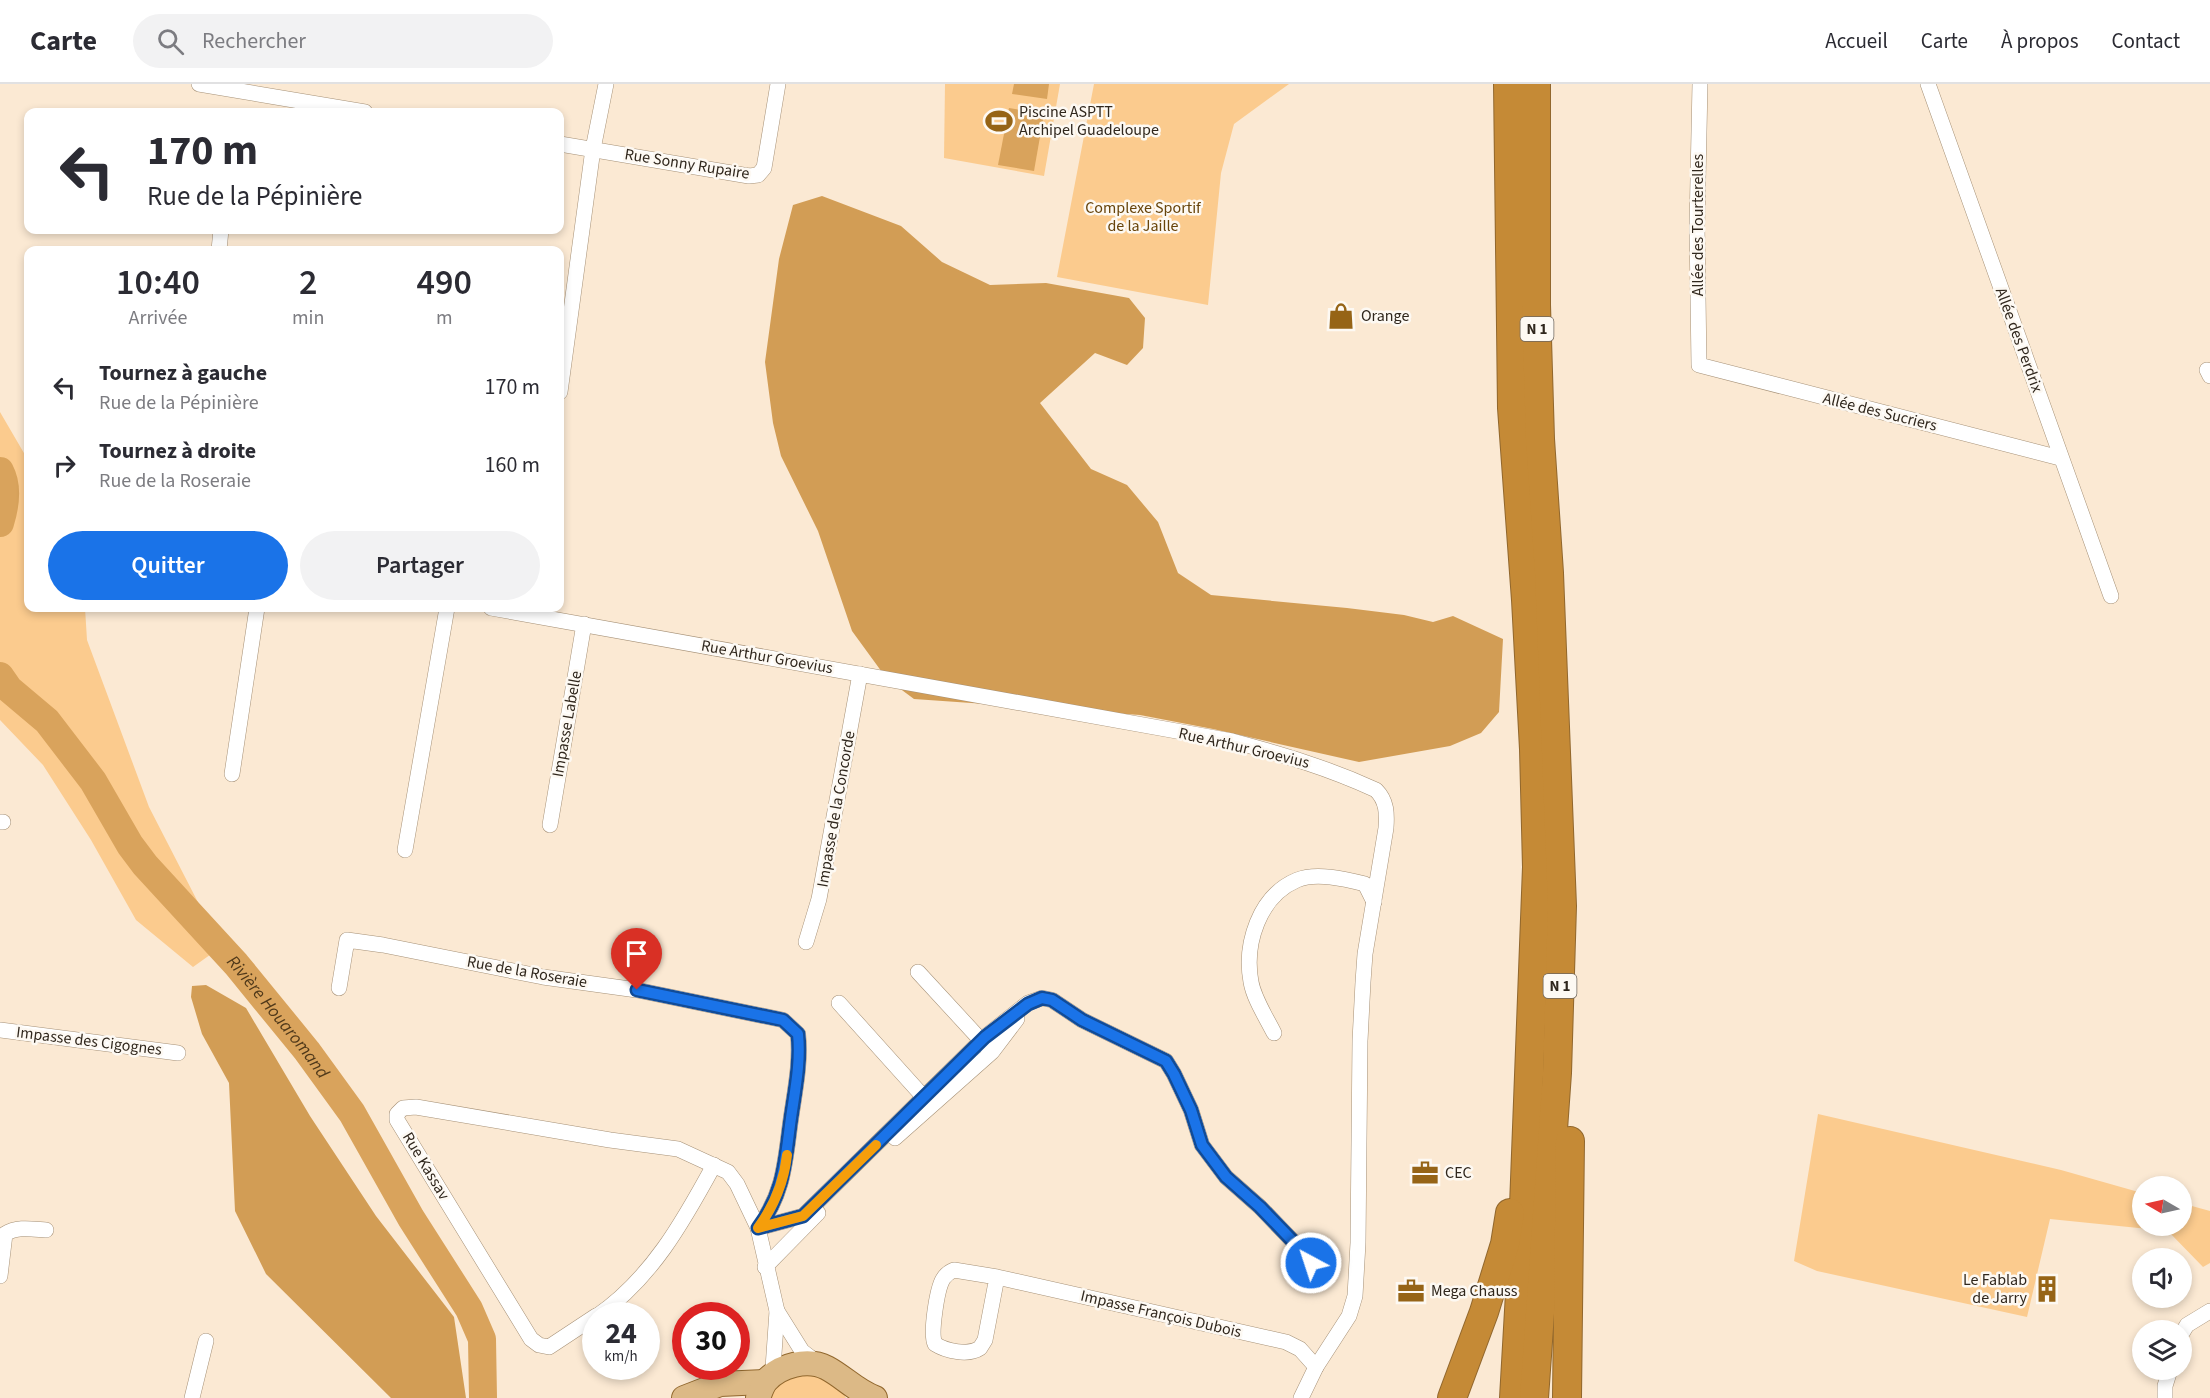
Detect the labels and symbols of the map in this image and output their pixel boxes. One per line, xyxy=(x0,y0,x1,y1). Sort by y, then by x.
place label: Piscine ASPTT Archipel Guadeloupe xyxy=(1019,101,1159,141)
sports icon: Piscine ASPTT Archipel Guadeloupe xyxy=(984,106,1014,136)
street label: Rue Sonny Rupaire xyxy=(623,143,751,185)
street label: Allée des Tourterelles xyxy=(1687,154,1709,296)
park label: Complexe Sportif de la Jaille xyxy=(1085,197,1202,237)
street label: Allée des Perdrix xyxy=(1990,284,2048,396)
shop icon: Orange xyxy=(1326,301,1356,331)
place label: Orange xyxy=(1361,305,1409,327)
road number: N 1 xyxy=(1520,317,1554,341)
street label: Allée des Sucriers xyxy=(1821,387,1940,437)
street label: Rue Arthur Groevius xyxy=(699,635,835,679)
street label: Impasse Labelle xyxy=(547,669,587,779)
street label: Rue Arthur Groevius xyxy=(1176,722,1312,774)
street label: Impasse de la Concorde xyxy=(811,729,861,889)
pin xyxy=(611,928,662,990)
water label: Rivière Houaromand xyxy=(221,949,336,1084)
street label: Rue de la Roseraie xyxy=(465,951,589,993)
road number: N 1 xyxy=(1544,974,1576,998)
street label: Impasse des Cigognes xyxy=(15,1021,163,1061)
street label: Rue Kassav xyxy=(397,1128,455,1204)
office icon: CEC xyxy=(1410,1158,1440,1188)
place label: CEC xyxy=(1445,1162,1472,1184)
north arrow xyxy=(2132,1176,2192,1236)
position arrow xyxy=(1279,1231,1343,1295)
place label: Le Fablab de Jarry xyxy=(1963,1269,2028,1309)
building icon: Le Fablab de Jarry xyxy=(2032,1274,2062,1304)
office icon: Mega Chauss xyxy=(1396,1276,1426,1306)
place label: Mega Chauss xyxy=(1431,1280,1518,1302)
street label: Impasse François Dubois xyxy=(1078,1285,1244,1343)
speed limit sign: 30 xyxy=(672,1302,750,1380)

